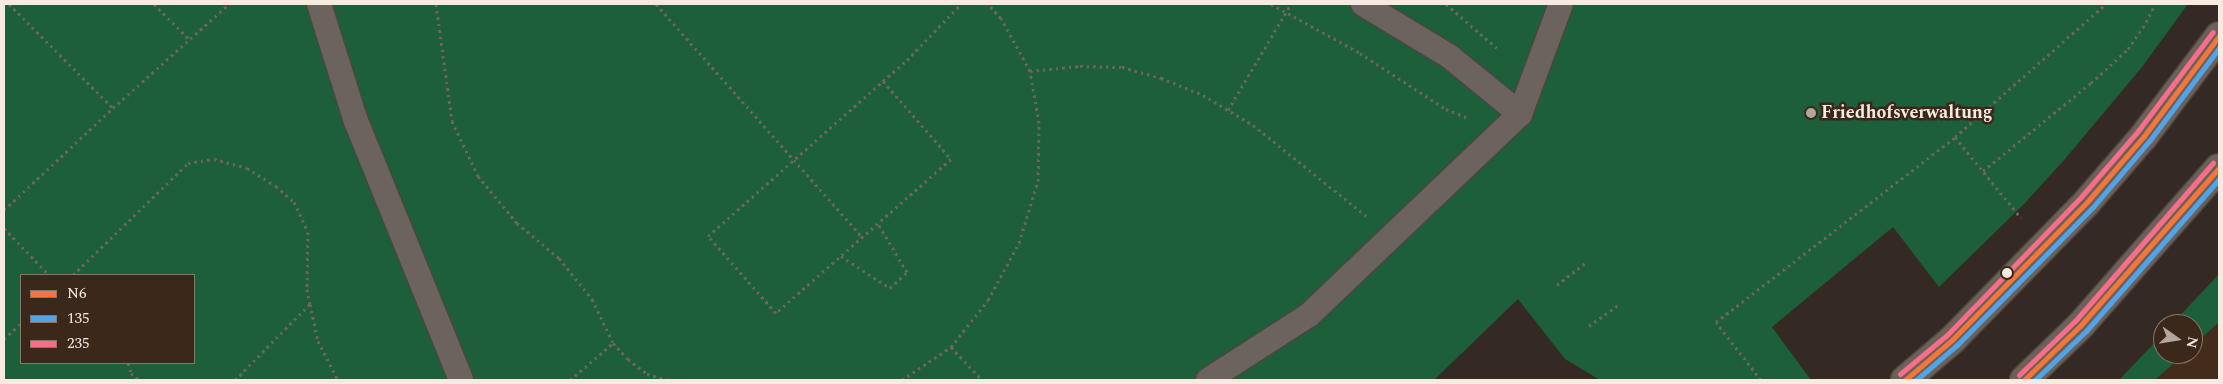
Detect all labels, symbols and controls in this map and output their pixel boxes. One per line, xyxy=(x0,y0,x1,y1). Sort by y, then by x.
place label: Friedhofsverwaltung xyxy=(1821,102,1993,124)
marker: Friedhofsverwaltung xyxy=(1805,107,1817,119)
unlabelled marker xyxy=(2002,268,2012,278)
legend xyxy=(20,274,195,364)
text: N6 xyxy=(67,282,87,305)
text: 135 xyxy=(67,307,90,330)
north arrow xyxy=(2153,314,2203,364)
text: 235 xyxy=(67,332,90,355)
text: N xyxy=(2181,334,2204,350)

